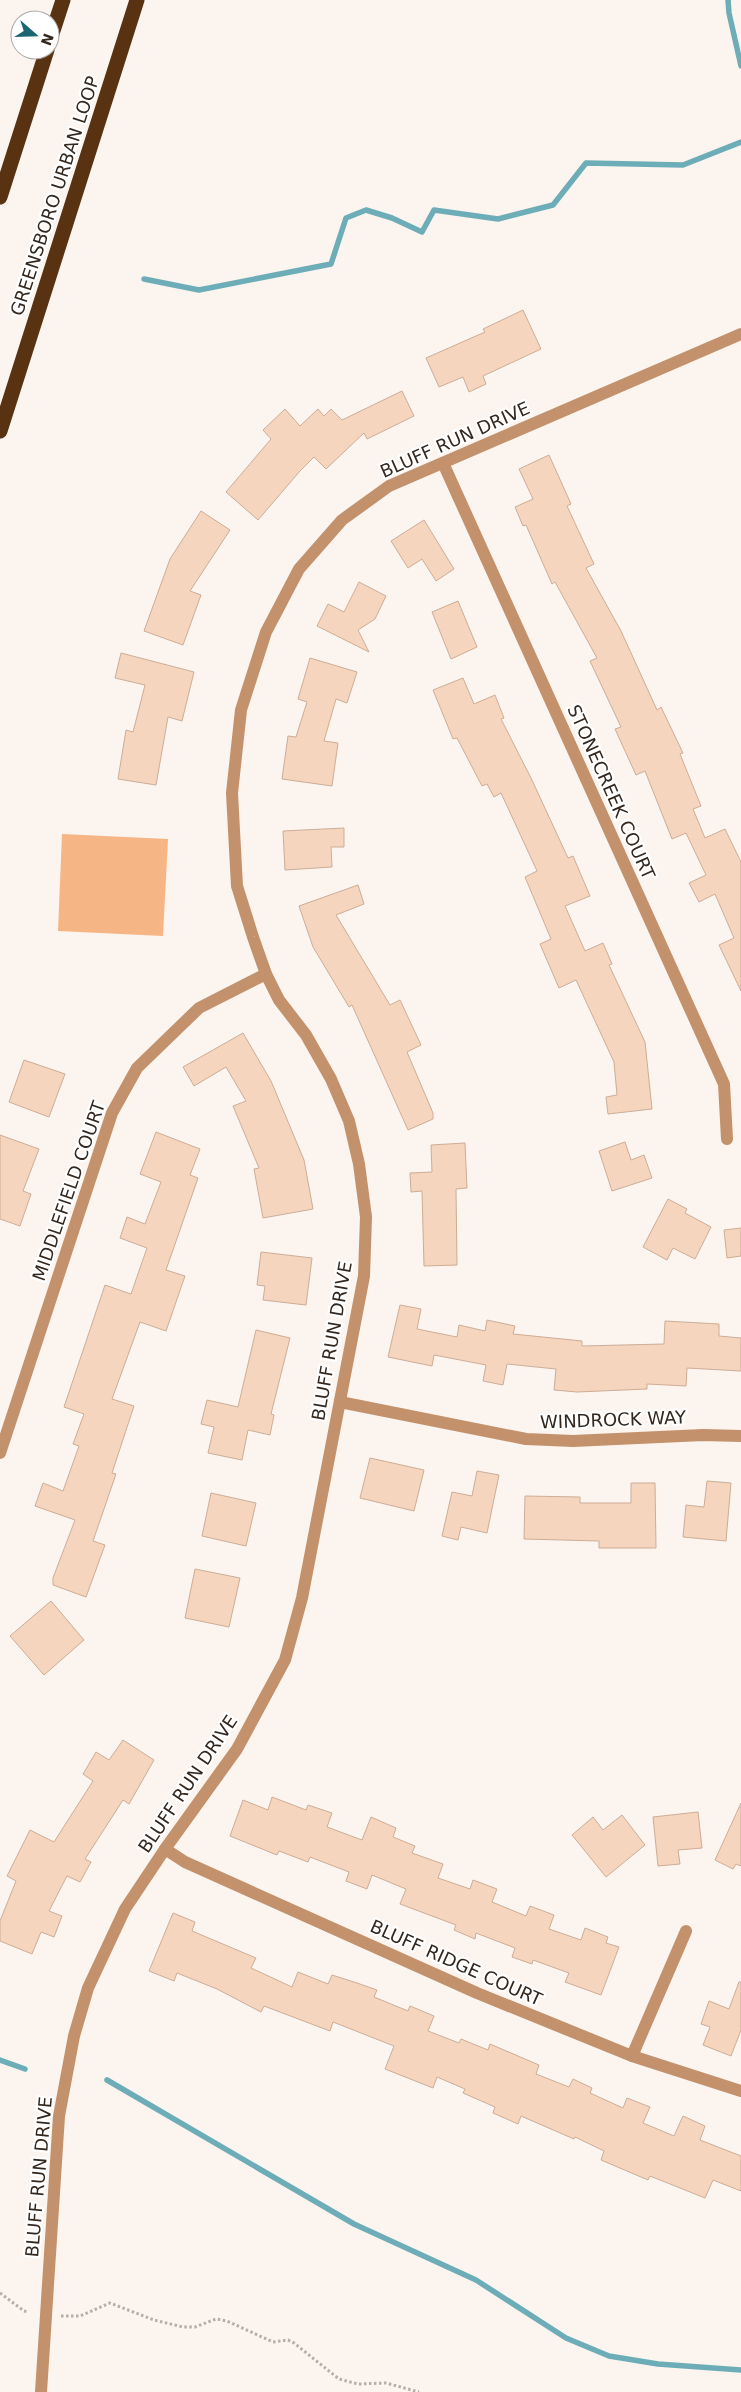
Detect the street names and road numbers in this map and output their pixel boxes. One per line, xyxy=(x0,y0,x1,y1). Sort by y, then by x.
street label: GREENSBORO URBAN LOOP xyxy=(6,73,103,318)
street label: BLUFF RUN DRIVE xyxy=(377,397,533,482)
street label: STONECREEK COURT xyxy=(563,701,660,883)
street label: MIDDLEFIELD COURT xyxy=(28,1097,109,1283)
street label: BLUFF RUN DRIVE xyxy=(307,1260,356,1422)
street label: WINDROCK WAY xyxy=(540,1406,687,1433)
street label: BLUFF RUN DRIVE xyxy=(134,1711,241,1856)
street label: BLUFF RIDGE COURT xyxy=(367,1915,546,2010)
street label: BLUFF RUN DRIVE xyxy=(21,2096,56,2258)

